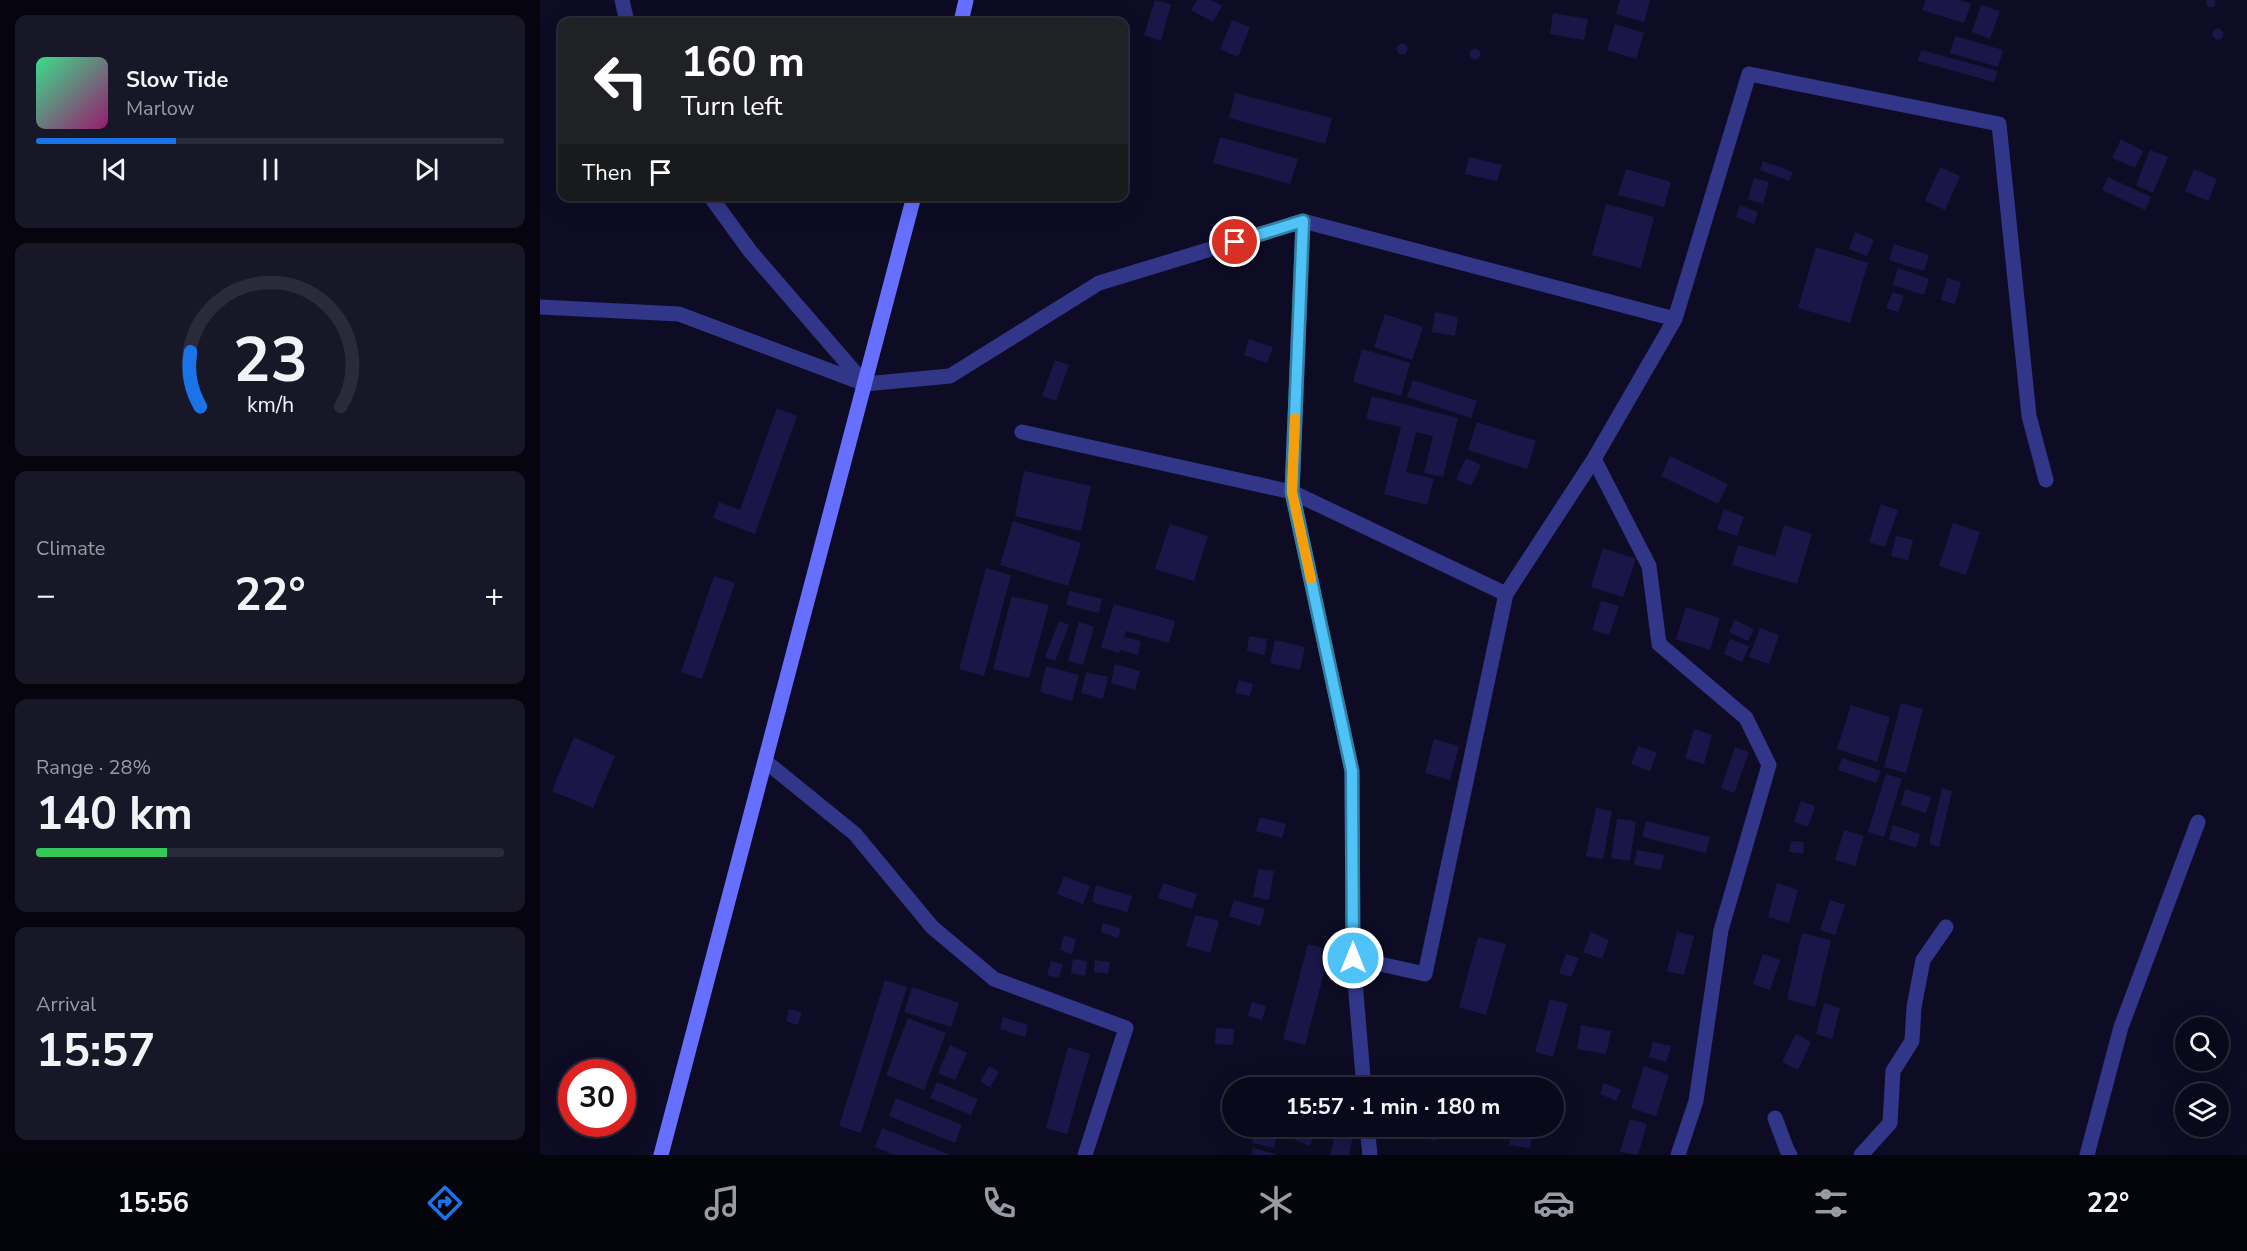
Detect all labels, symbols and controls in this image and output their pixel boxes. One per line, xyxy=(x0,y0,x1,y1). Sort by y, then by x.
text: 160 m xyxy=(681,34,805,91)
icon: left xyxy=(582,42,660,120)
text: Slow Tide xyxy=(126,65,228,95)
text: Turn left xyxy=(681,88,782,125)
text: Marlow xyxy=(126,95,194,122)
icon: previous xyxy=(98,153,131,186)
icon: pause xyxy=(254,153,287,186)
icon: next xyxy=(410,153,443,186)
icon: arrive xyxy=(644,156,677,189)
text: Then xyxy=(582,158,632,188)
pin xyxy=(1209,216,1260,267)
icon: arrive xyxy=(1218,225,1251,258)
text: 23 xyxy=(233,318,307,403)
text: km/h xyxy=(246,390,294,420)
text: Climate xyxy=(36,535,105,562)
text: 22° xyxy=(234,565,306,626)
text: − xyxy=(36,573,56,618)
text: + xyxy=(484,573,504,618)
text: Range · 28% xyxy=(36,754,151,781)
text: 140 km xyxy=(36,784,193,845)
position arrow xyxy=(1321,926,1385,990)
text: Arrival xyxy=(36,991,96,1018)
map controls xyxy=(2175,1017,2229,1137)
button: search xyxy=(2175,1017,2229,1071)
text: 15:57 xyxy=(36,1021,155,1082)
speed limit sign: 30 xyxy=(558,1059,636,1137)
button: layers xyxy=(2175,1083,2229,1137)
text: 15:57 · 1 min · 180 m xyxy=(1286,1092,1500,1122)
icon: directions xyxy=(424,1182,466,1224)
icon: music xyxy=(701,1182,743,1224)
icon: phone xyxy=(978,1182,1020,1224)
icon: climate xyxy=(1255,1182,1297,1224)
icon: car xyxy=(1533,1182,1575,1224)
icon: filters xyxy=(1810,1182,1852,1224)
text: 15:56 xyxy=(118,1185,189,1222)
text: 22° xyxy=(2087,1185,2129,1222)

